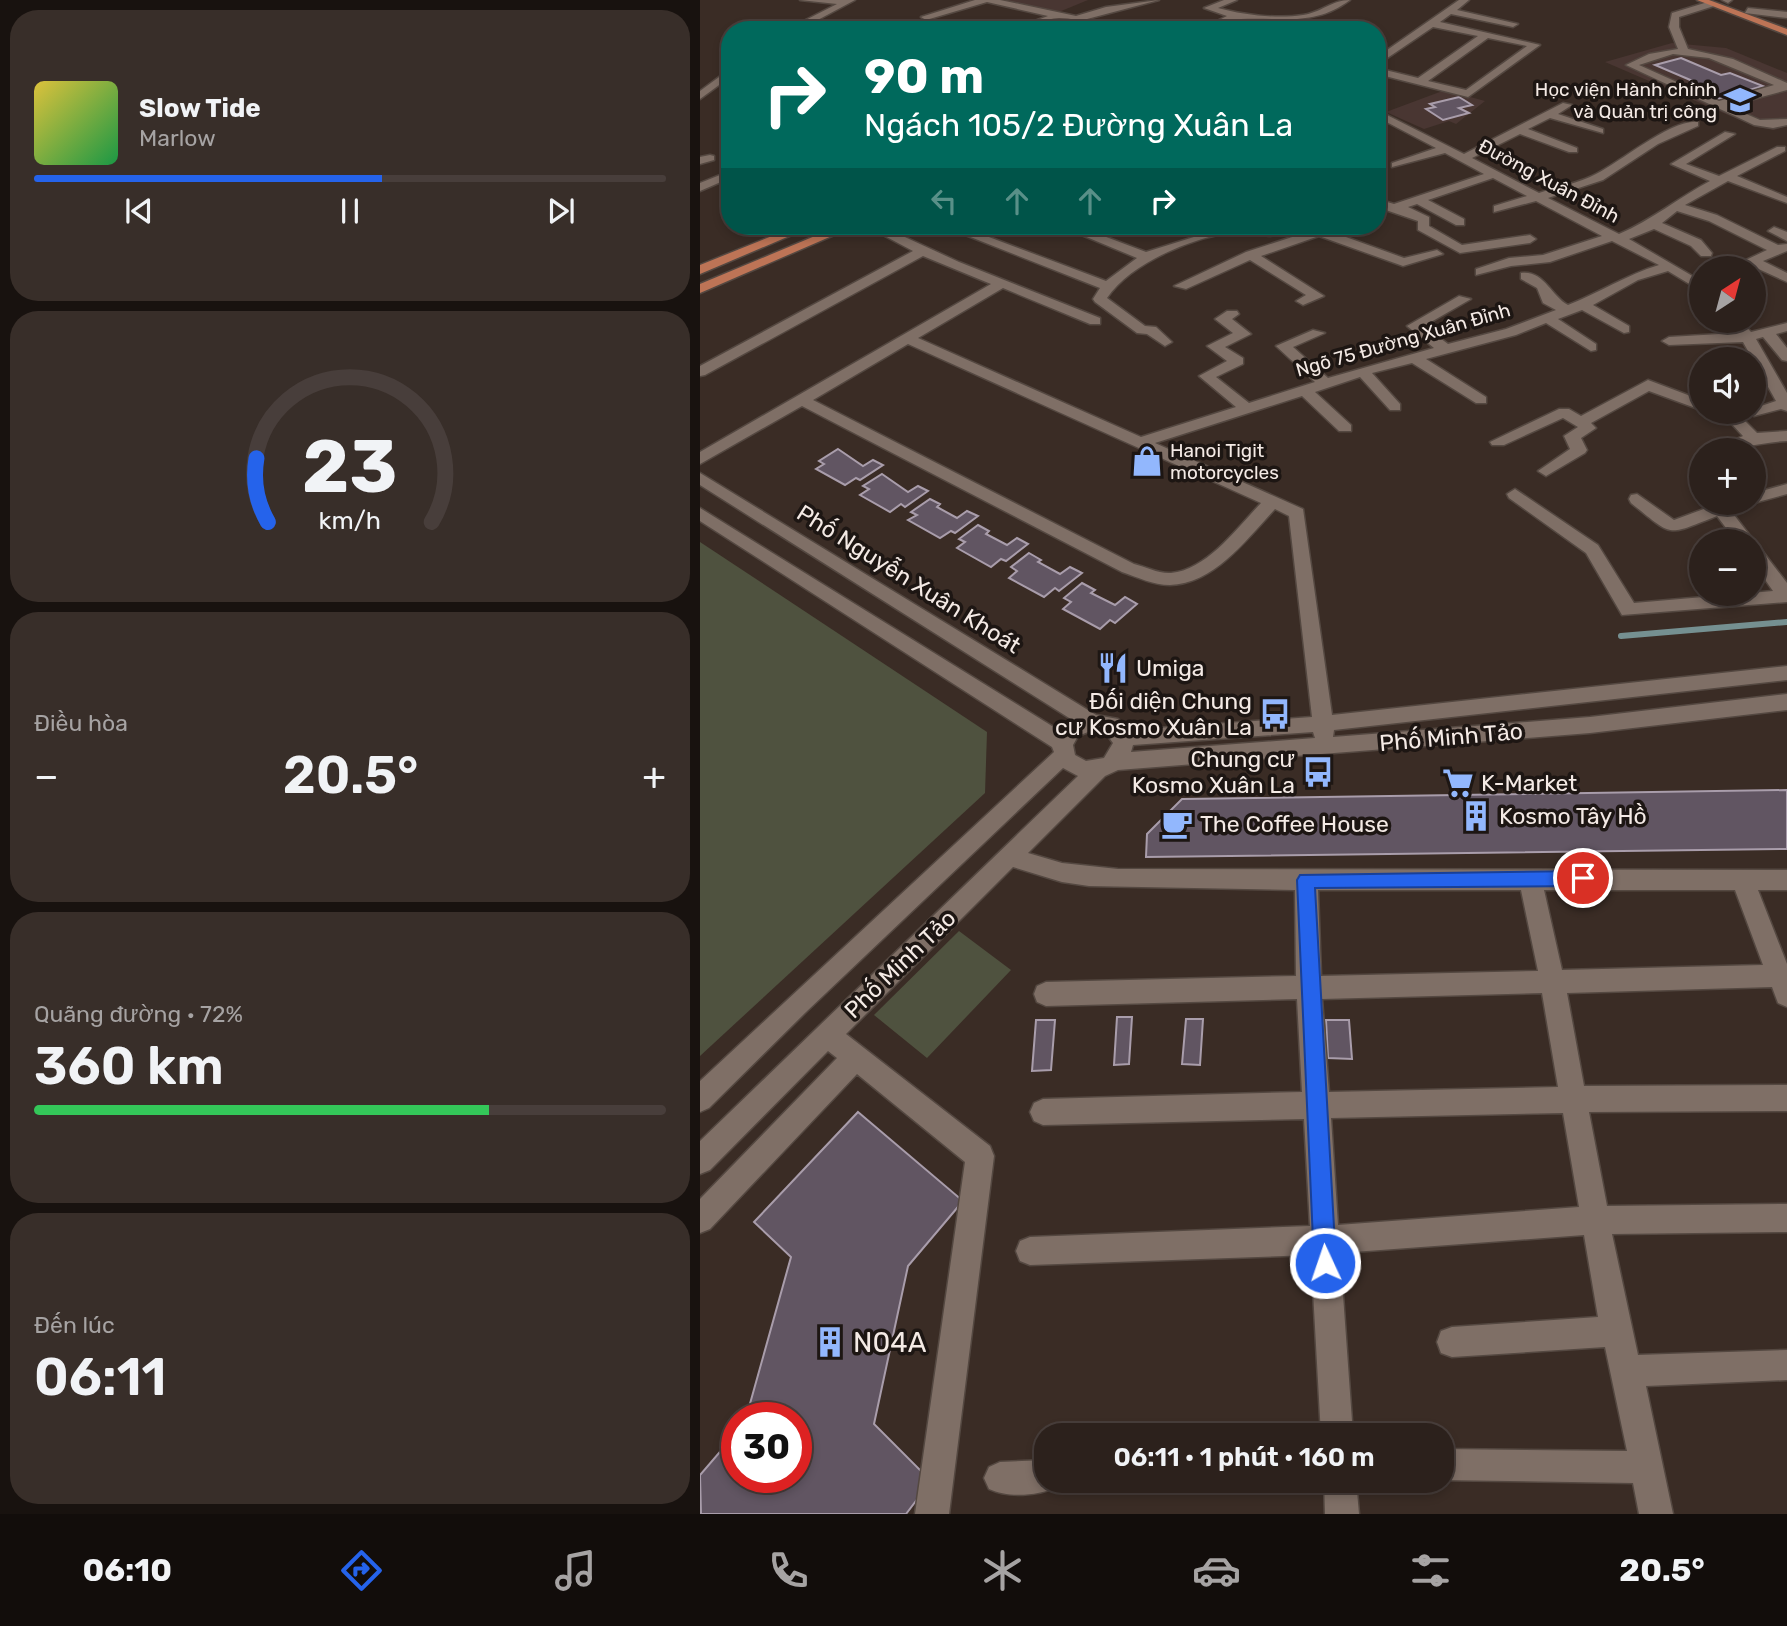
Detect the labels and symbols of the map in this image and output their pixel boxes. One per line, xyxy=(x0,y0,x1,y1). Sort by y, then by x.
place label: Học viện Hành chính và Quản trị công xyxy=(1535,78,1717,123)
school or university icon: Học viện Hành chính và Quản trị công xyxy=(1723,83,1757,117)
street label: Đường Xuân Đỉnh xyxy=(1475,134,1623,228)
north arrow xyxy=(1689,256,1766,332)
street label: Ngõ 75 Đường Xuân Đỉnh xyxy=(1293,298,1513,382)
place label: Hanoi Tigit motorcycles xyxy=(1170,439,1279,484)
shop icon: Hanoi Tigit motorcycles xyxy=(1130,444,1164,478)
street label: Phố Nguyễn Xuân Khoát xyxy=(792,499,1026,659)
restaurant icon: Umiga xyxy=(1096,651,1130,685)
place label: Umiga xyxy=(1136,654,1205,682)
place label: Đối diện Chung cư Kosmo Xuân La xyxy=(1055,687,1252,741)
bus stop icon: Đối diện Chung cư Kosmo Xuân La xyxy=(1258,697,1292,731)
street label: Phố Minh Tảo xyxy=(1378,717,1524,757)
place label: Chung cư Kosmo Xuân La xyxy=(1132,745,1295,799)
bus stop icon: Chung cư Kosmo Xuân La xyxy=(1301,755,1335,789)
supermarket icon: K-Market xyxy=(1441,766,1475,800)
place label: K-Market xyxy=(1481,769,1577,797)
building icon: Kosmo Tây Hồ xyxy=(1459,799,1493,833)
place label: Kosmo Tây Hồ xyxy=(1499,802,1647,830)
cafe icon: The Coffee House xyxy=(1160,807,1194,841)
place label: The Coffee House xyxy=(1200,810,1389,838)
pin xyxy=(1553,848,1613,908)
street label: Phố Minh Tảo xyxy=(839,904,961,1024)
position arrow xyxy=(1288,1226,1362,1300)
building icon: N04A xyxy=(813,1325,847,1359)
place label: N04A xyxy=(853,1326,927,1359)
speed limit sign: 30 xyxy=(721,1402,812,1493)

